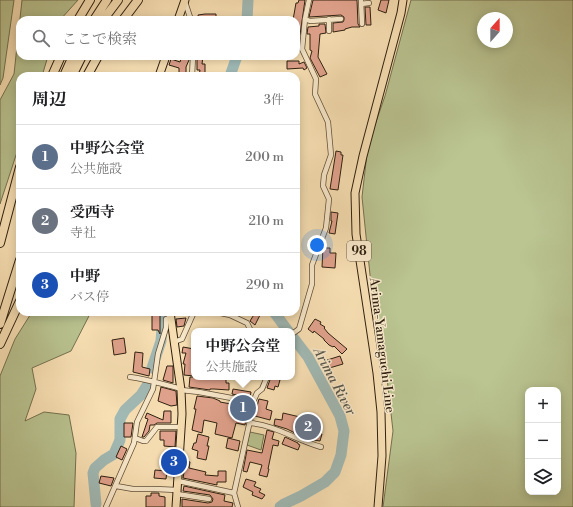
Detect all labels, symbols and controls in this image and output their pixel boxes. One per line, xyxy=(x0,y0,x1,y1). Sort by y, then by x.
north arrow xyxy=(477,12,513,48)
search box xyxy=(16,16,300,60)
icon: search xyxy=(30,27,52,49)
text: ここで検索 xyxy=(62,30,137,49)
text: 周辺 xyxy=(32,89,66,111)
text: 3件 xyxy=(264,92,284,108)
text: 中野公会堂 xyxy=(70,139,145,158)
text: 1 xyxy=(42,149,48,165)
text: 200 m xyxy=(245,149,284,165)
text: 公共施設 xyxy=(70,161,122,177)
text: 受西寺 xyxy=(70,203,115,222)
text: 2 xyxy=(41,213,49,229)
text: 210 m xyxy=(249,213,284,229)
text: 寺社 xyxy=(70,225,96,241)
your location xyxy=(307,235,327,255)
road number: 98 xyxy=(347,241,371,261)
text: 中野 xyxy=(70,267,100,286)
street label: Arima-Yamaguchi Line xyxy=(366,276,398,414)
text: 3 xyxy=(41,277,49,293)
text: 290 m xyxy=(246,277,284,293)
text: バス停 xyxy=(70,289,109,305)
popup xyxy=(191,328,295,380)
text: 中野公会堂 xyxy=(205,337,281,356)
water label: Arima River xyxy=(308,343,360,419)
text: 公共施設 xyxy=(205,359,258,375)
map controls xyxy=(525,387,561,495)
button: + xyxy=(525,387,561,423)
pin: 1 xyxy=(230,393,256,423)
pin: 2 xyxy=(295,412,321,442)
button: − xyxy=(525,423,561,459)
pin: 3 xyxy=(161,447,187,477)
button: layers xyxy=(525,459,561,495)

